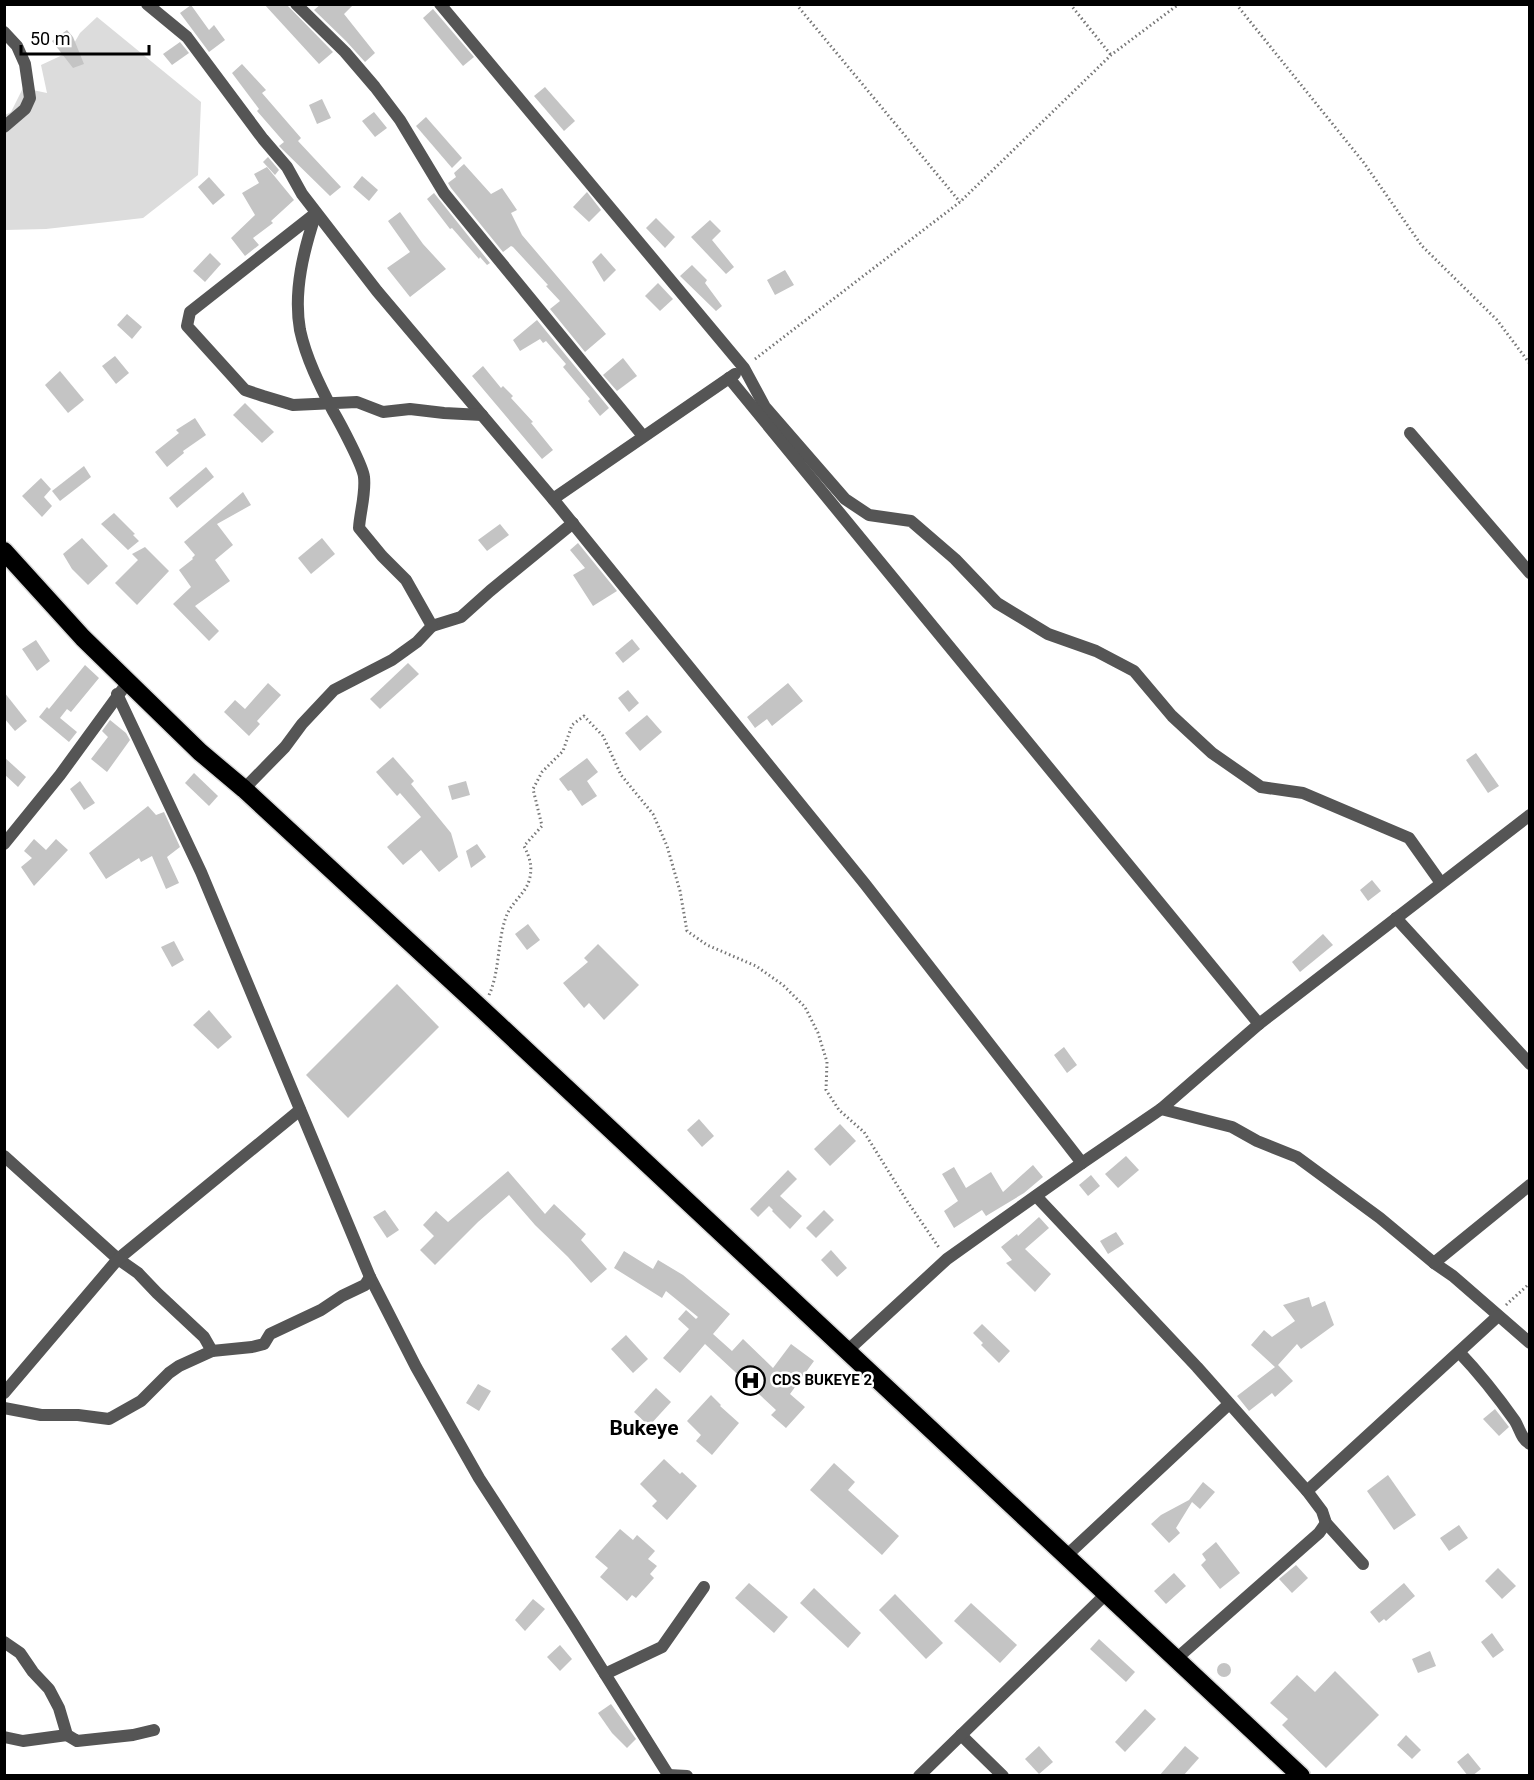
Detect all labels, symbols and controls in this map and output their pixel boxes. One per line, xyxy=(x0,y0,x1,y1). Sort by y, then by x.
scale bar xyxy=(21,18,148,56)
text: 50 m xyxy=(30,28,70,49)
hospital icon: CDS BUKEYE 2 xyxy=(735,1364,767,1396)
place label: CDS BUKEYE 2 xyxy=(772,1371,872,1389)
district label: Bukeye xyxy=(609,1416,679,1440)

